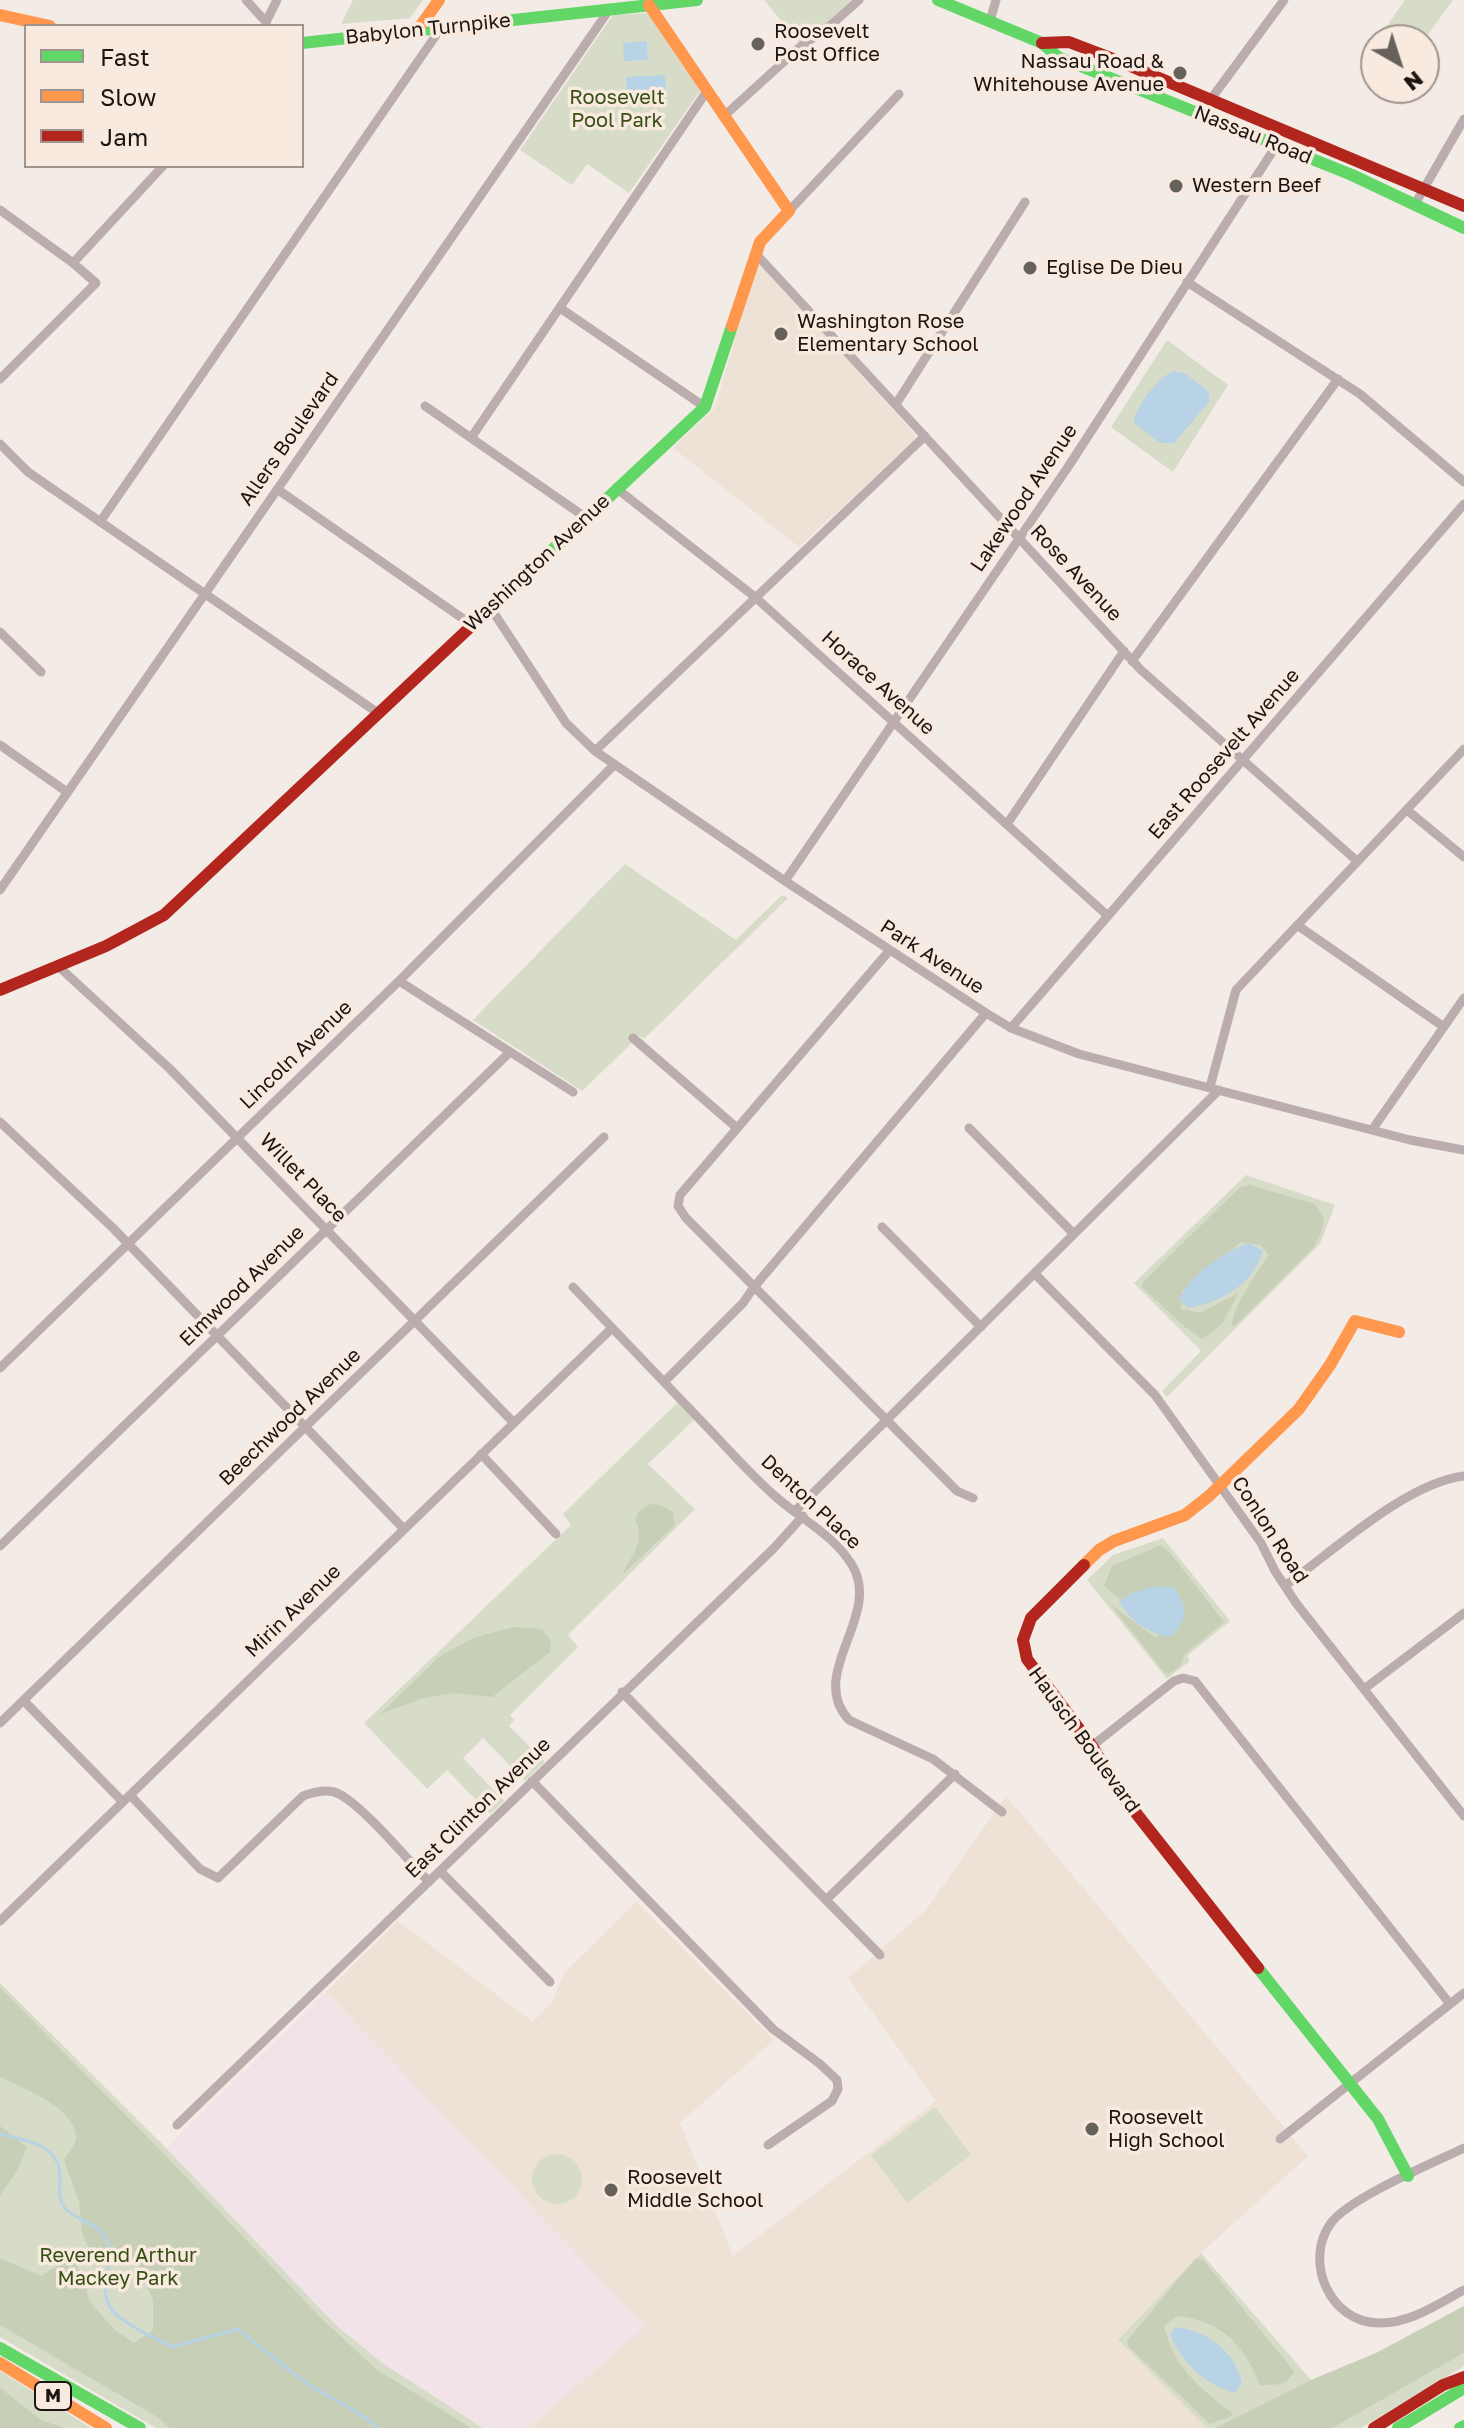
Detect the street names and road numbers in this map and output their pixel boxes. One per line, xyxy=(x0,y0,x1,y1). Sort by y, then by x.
street label: Babylon Turnpike xyxy=(344,8,512,50)
street label: Nassau Road xyxy=(1191,100,1315,170)
street label: Allers Boulevard xyxy=(234,368,344,510)
street label: Lakewood Avenue xyxy=(966,420,1082,576)
street label: Washington Avenue xyxy=(459,489,615,637)
street label: Rose Avenue xyxy=(1025,520,1127,626)
street label: Horace Avenue xyxy=(816,626,940,740)
street label: East Roosevelt Avenue xyxy=(1143,664,1305,844)
street label: Park Avenue xyxy=(876,915,988,999)
street label: Lincoln Avenue xyxy=(235,996,357,1114)
street label: Willet Place xyxy=(254,1128,352,1228)
street label: Elmwood Avenue xyxy=(175,1220,309,1352)
street label: Beechwood Avenue xyxy=(214,1343,366,1491)
street label: Denton Place xyxy=(756,1449,866,1555)
street label: Conlon Road xyxy=(1227,1472,1313,1588)
street label: Mirin Avenue xyxy=(240,1559,346,1663)
street label: Hausch Boulevard xyxy=(1023,1663,1145,1817)
street label: East Clinton Avenue xyxy=(401,1733,555,1883)
road number: M xyxy=(35,2382,71,2410)

